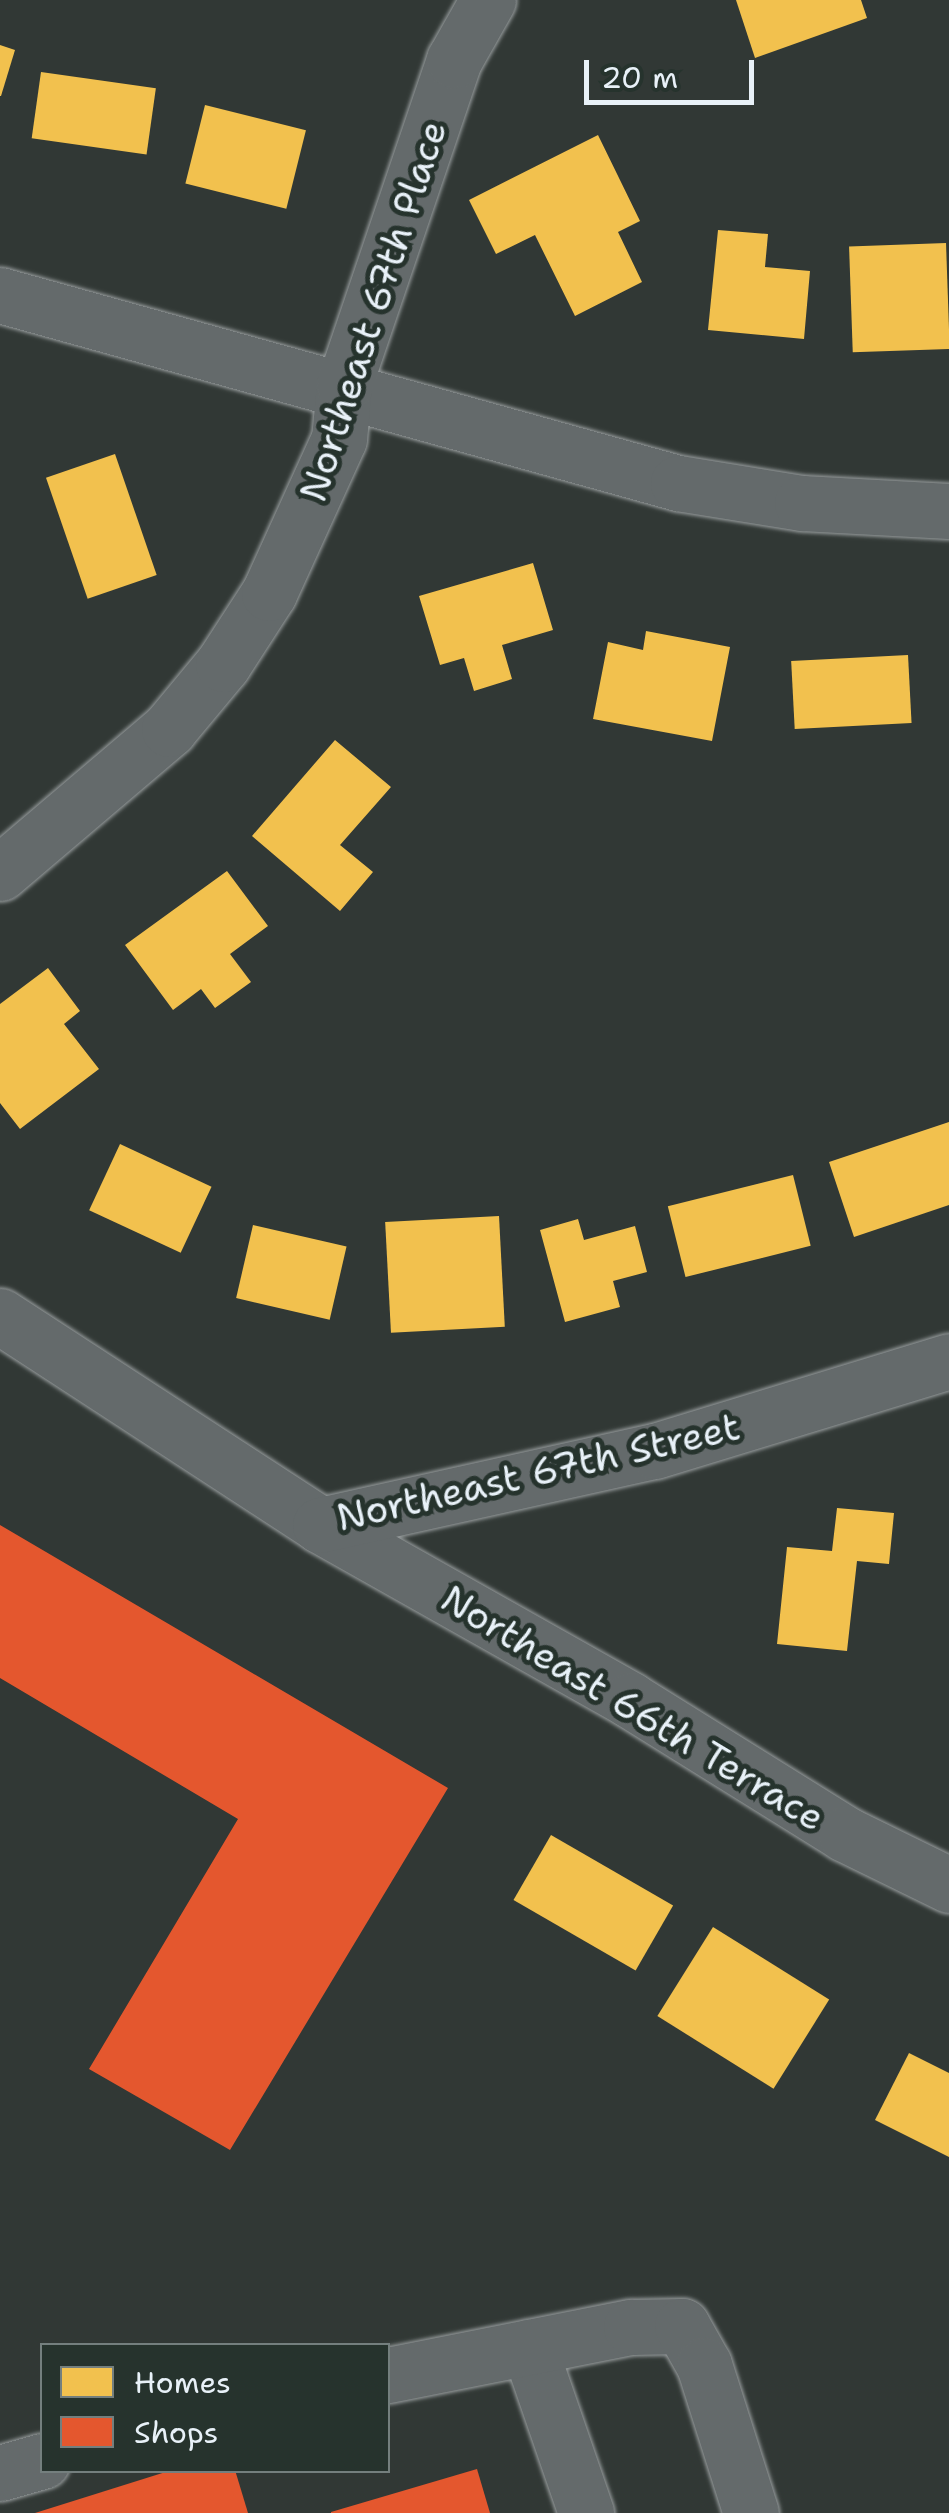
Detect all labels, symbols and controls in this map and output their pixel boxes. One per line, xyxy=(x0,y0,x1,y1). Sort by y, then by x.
scale bar xyxy=(589,40,759,102)
text: 20 m xyxy=(601,57,678,98)
street label: Northeast 67th Place xyxy=(290,115,456,507)
street label: Northeast 67th Street xyxy=(332,1403,744,1541)
street label: Northeast 66th Terrace xyxy=(433,1575,833,1841)
legend xyxy=(40,2343,390,2473)
text: Homes xyxy=(134,2362,231,2403)
text: Shops xyxy=(134,2412,218,2453)

